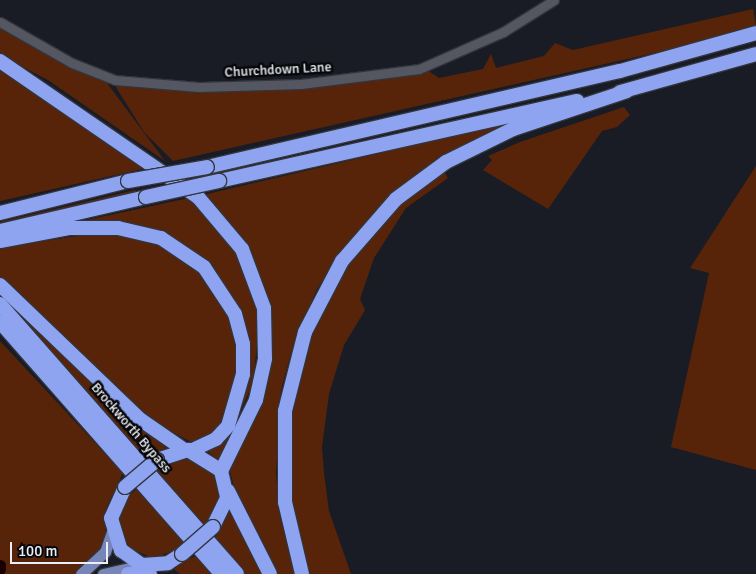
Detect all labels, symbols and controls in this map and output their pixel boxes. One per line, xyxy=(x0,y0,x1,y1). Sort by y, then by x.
street label: Churchdown Lane xyxy=(224,59,332,81)
street label: Brockworth Bypass xyxy=(87,380,175,476)
scale bar xyxy=(12,532,110,564)
text: 100 m xyxy=(18,542,58,560)

